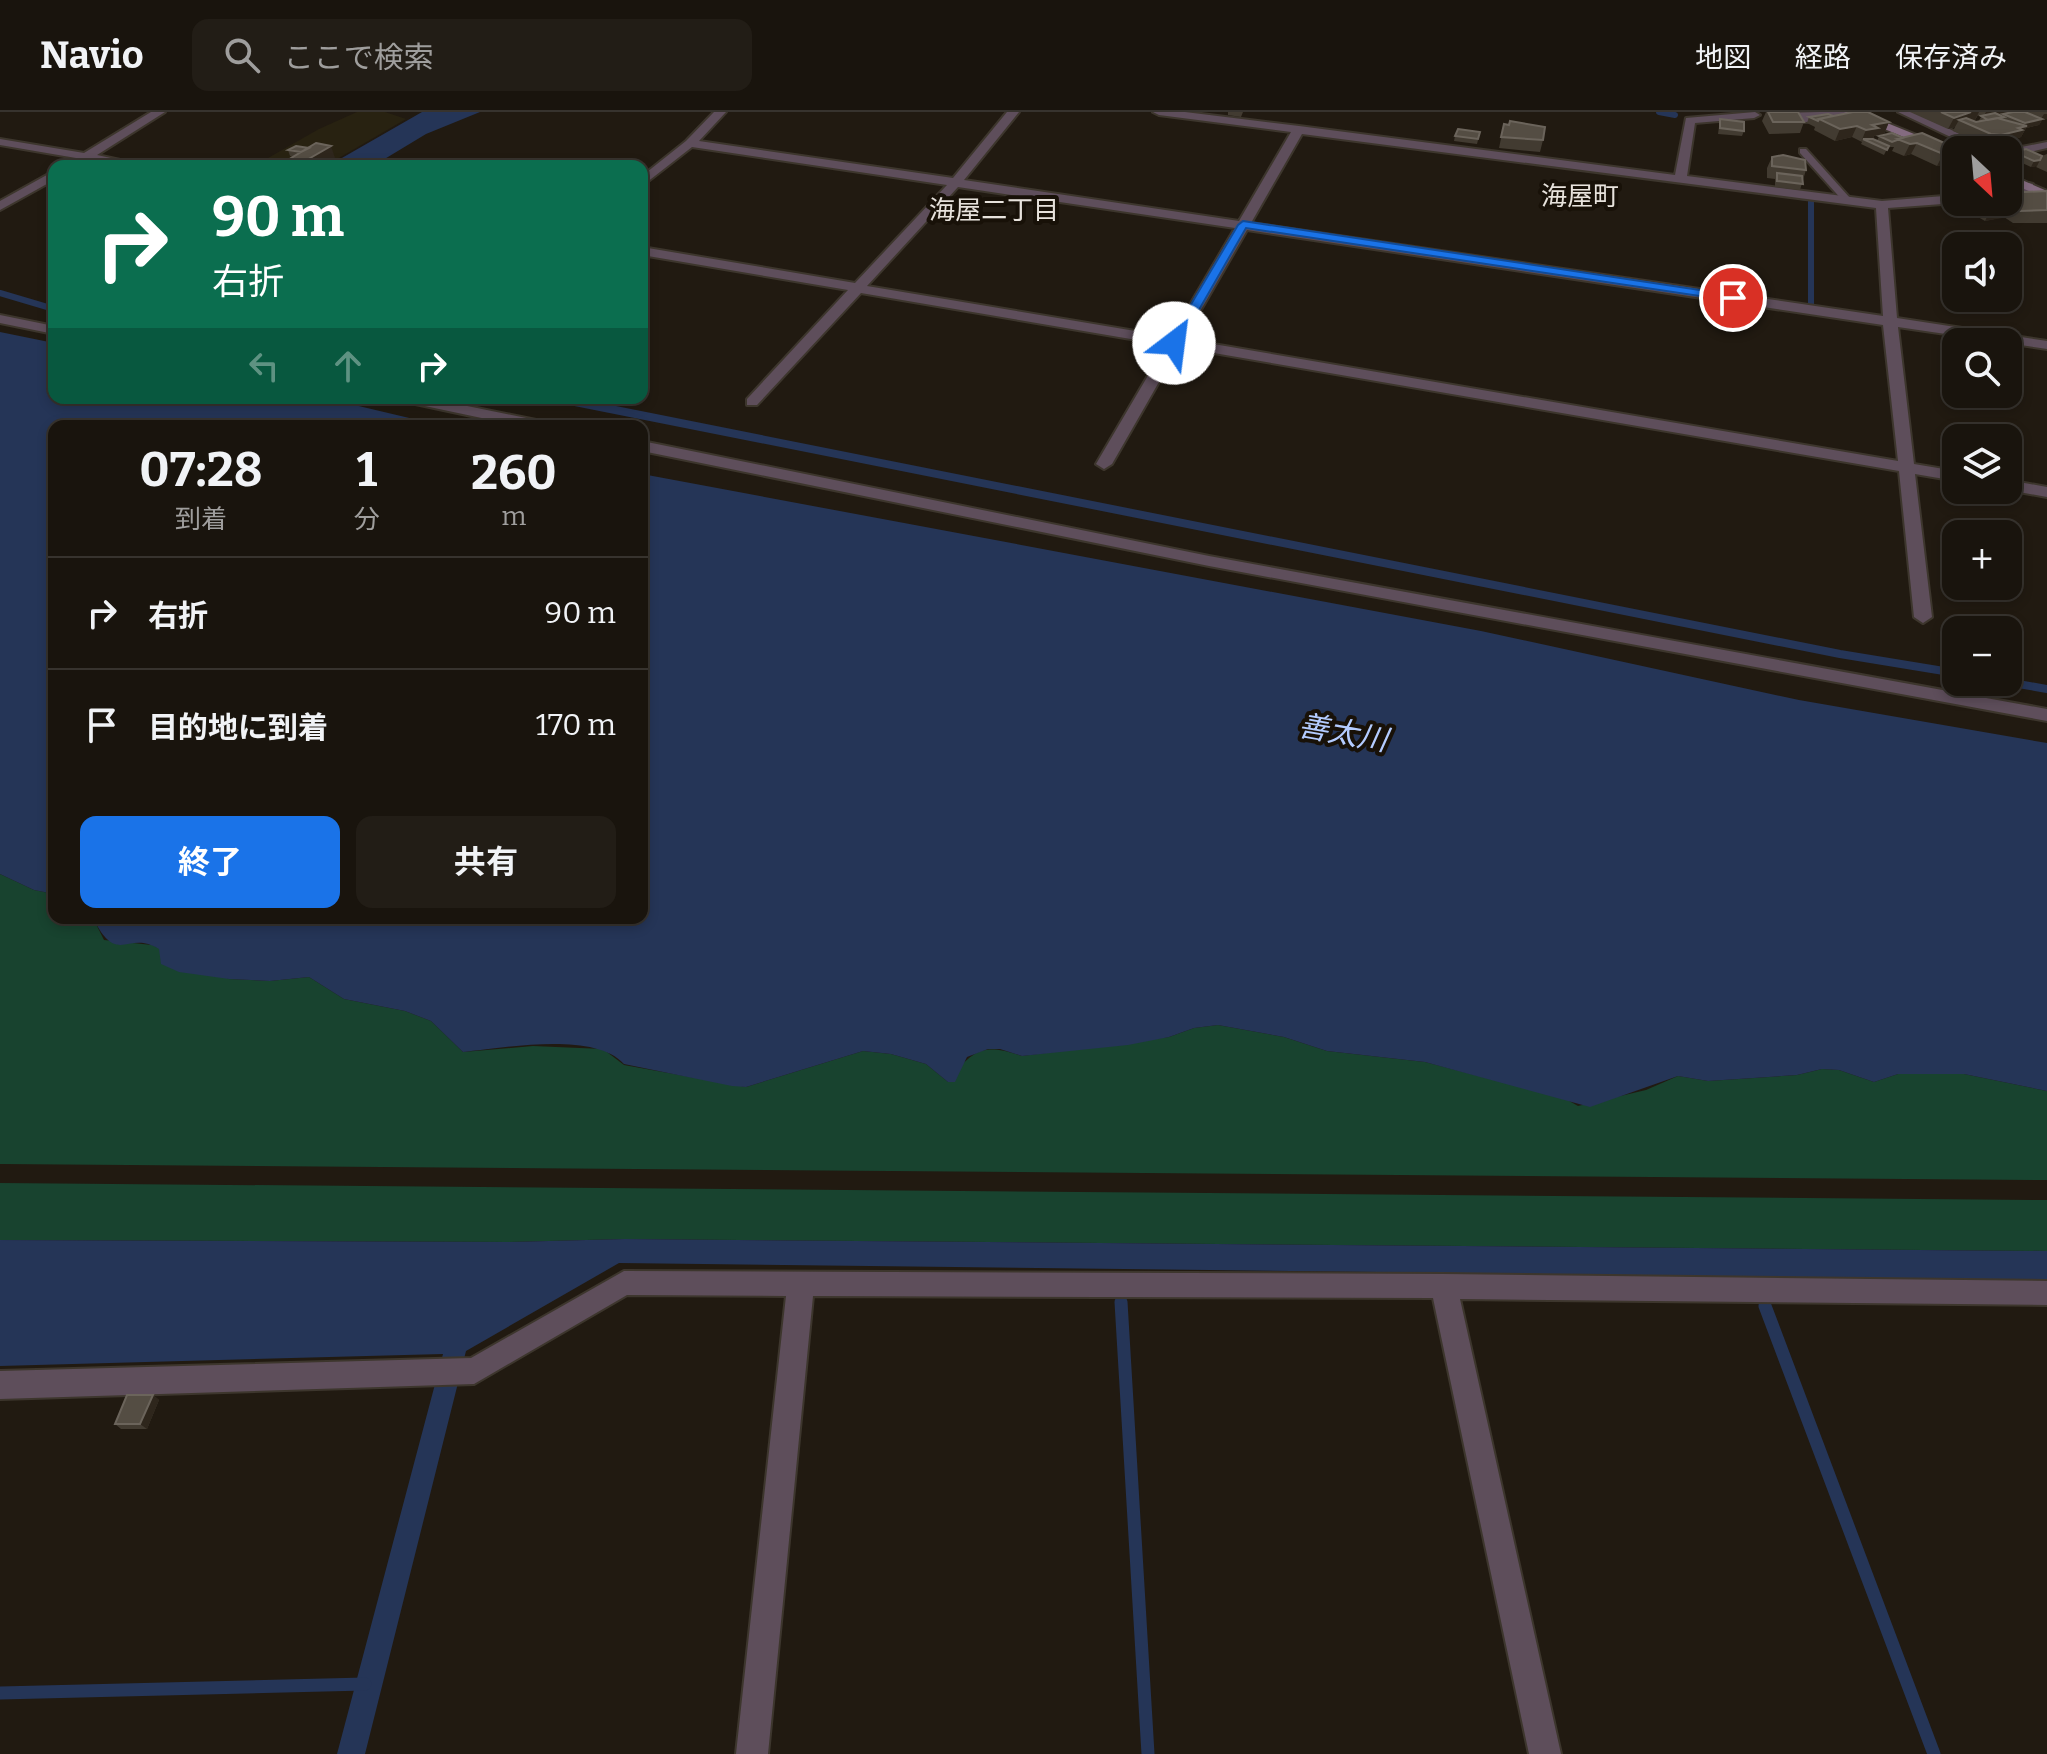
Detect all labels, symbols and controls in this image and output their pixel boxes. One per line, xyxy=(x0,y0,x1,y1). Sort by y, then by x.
search box xyxy=(192,19,752,91)
text: Navio xyxy=(40,32,144,78)
icon: search xyxy=(220,33,264,77)
text: ここで検索 xyxy=(284,40,434,76)
text: 地図 xyxy=(1695,41,1751,74)
text: 経路 xyxy=(1795,41,1851,74)
text: 保存済み xyxy=(1895,41,2007,74)
north arrow xyxy=(1942,136,2022,216)
map controls xyxy=(1942,136,2022,696)
district label: 海屋町 xyxy=(1541,181,1619,212)
text: 90 m xyxy=(212,184,344,251)
icon: right xyxy=(80,192,184,296)
district label: 海屋二丁目 xyxy=(929,195,1059,226)
button: sound xyxy=(1942,232,2022,312)
text: 右折 xyxy=(212,260,284,304)
pin xyxy=(1699,264,1767,332)
icon: arrive xyxy=(1711,276,1755,320)
position arrow xyxy=(1132,301,1216,385)
button: search xyxy=(1942,328,2022,408)
icon: left xyxy=(242,344,286,388)
icon: ahead xyxy=(326,344,370,388)
icon: right xyxy=(410,344,454,388)
button: layers xyxy=(1942,424,2022,504)
text: 07:28 xyxy=(139,441,263,499)
text: 1 xyxy=(356,441,377,499)
text: 260 xyxy=(471,444,557,502)
text: m xyxy=(501,501,526,532)
text: 到着 xyxy=(175,504,227,535)
text: 分 xyxy=(354,504,380,535)
button: + xyxy=(1942,520,2022,600)
icon: right xyxy=(80,591,124,635)
text: 90 m xyxy=(545,595,616,631)
text: 右折 xyxy=(148,598,208,634)
button: − xyxy=(1942,616,2022,696)
icon: arrive xyxy=(80,703,124,747)
text: 170 m xyxy=(536,707,616,743)
water label: 善太川 xyxy=(1296,707,1393,759)
text: 目的地に到着 xyxy=(148,710,328,746)
button: 終了 xyxy=(80,816,340,908)
button: 共有 xyxy=(356,816,616,908)

